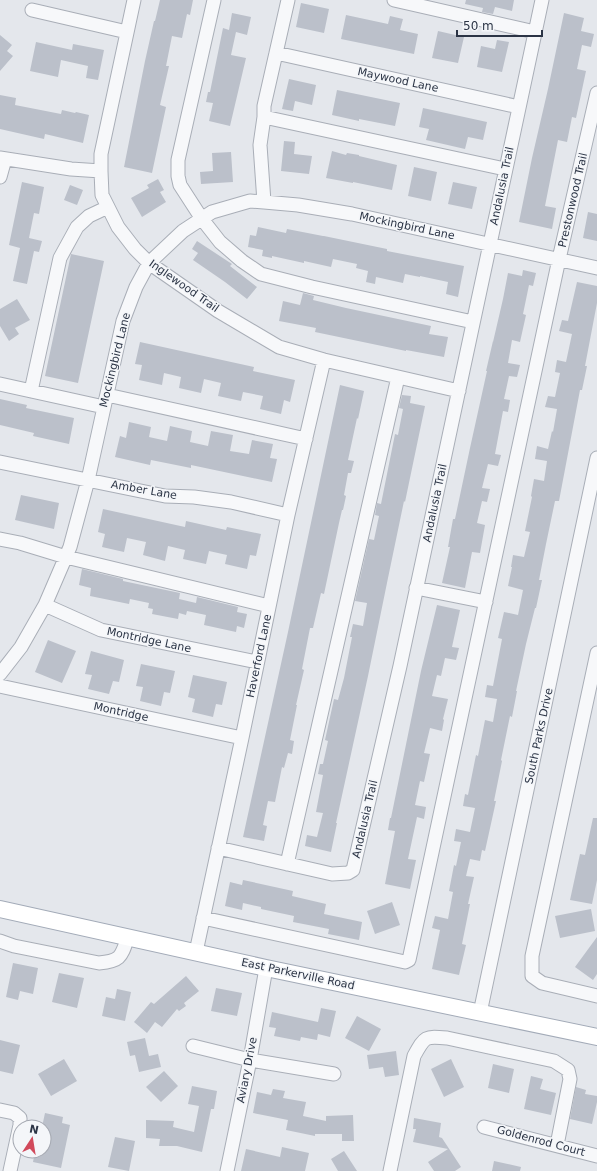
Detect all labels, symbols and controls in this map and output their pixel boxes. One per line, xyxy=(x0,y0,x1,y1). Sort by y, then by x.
scale bar xyxy=(457,12,542,38)
text: 50 m xyxy=(463,19,494,33)
street label: Maywood Lane xyxy=(356,65,440,95)
street label: Andalusia Trail xyxy=(487,146,517,226)
street label: Prestonwood Trail xyxy=(556,151,590,249)
street label: Mockingbird Lane xyxy=(358,210,456,243)
street label: Inglewood Trail xyxy=(147,257,221,315)
street label: Mockingbird Lane xyxy=(97,311,133,409)
street label: Andalusia Trail xyxy=(420,463,450,543)
street label: Amber Lane xyxy=(110,478,178,502)
street label: Haverford Lane xyxy=(244,613,274,699)
street label: Montridge Lane xyxy=(106,625,193,655)
street label: South Parks Drive xyxy=(522,687,556,785)
street label: Montridge xyxy=(92,700,150,724)
street label: Andalusia Trail xyxy=(350,779,380,859)
street label: East Parkerville Road xyxy=(240,956,356,992)
street label: Aviary Drive xyxy=(234,1036,260,1104)
north arrow xyxy=(12,1119,52,1159)
text: N xyxy=(28,1122,40,1137)
street label: Goldenrod Court xyxy=(495,1123,587,1159)

